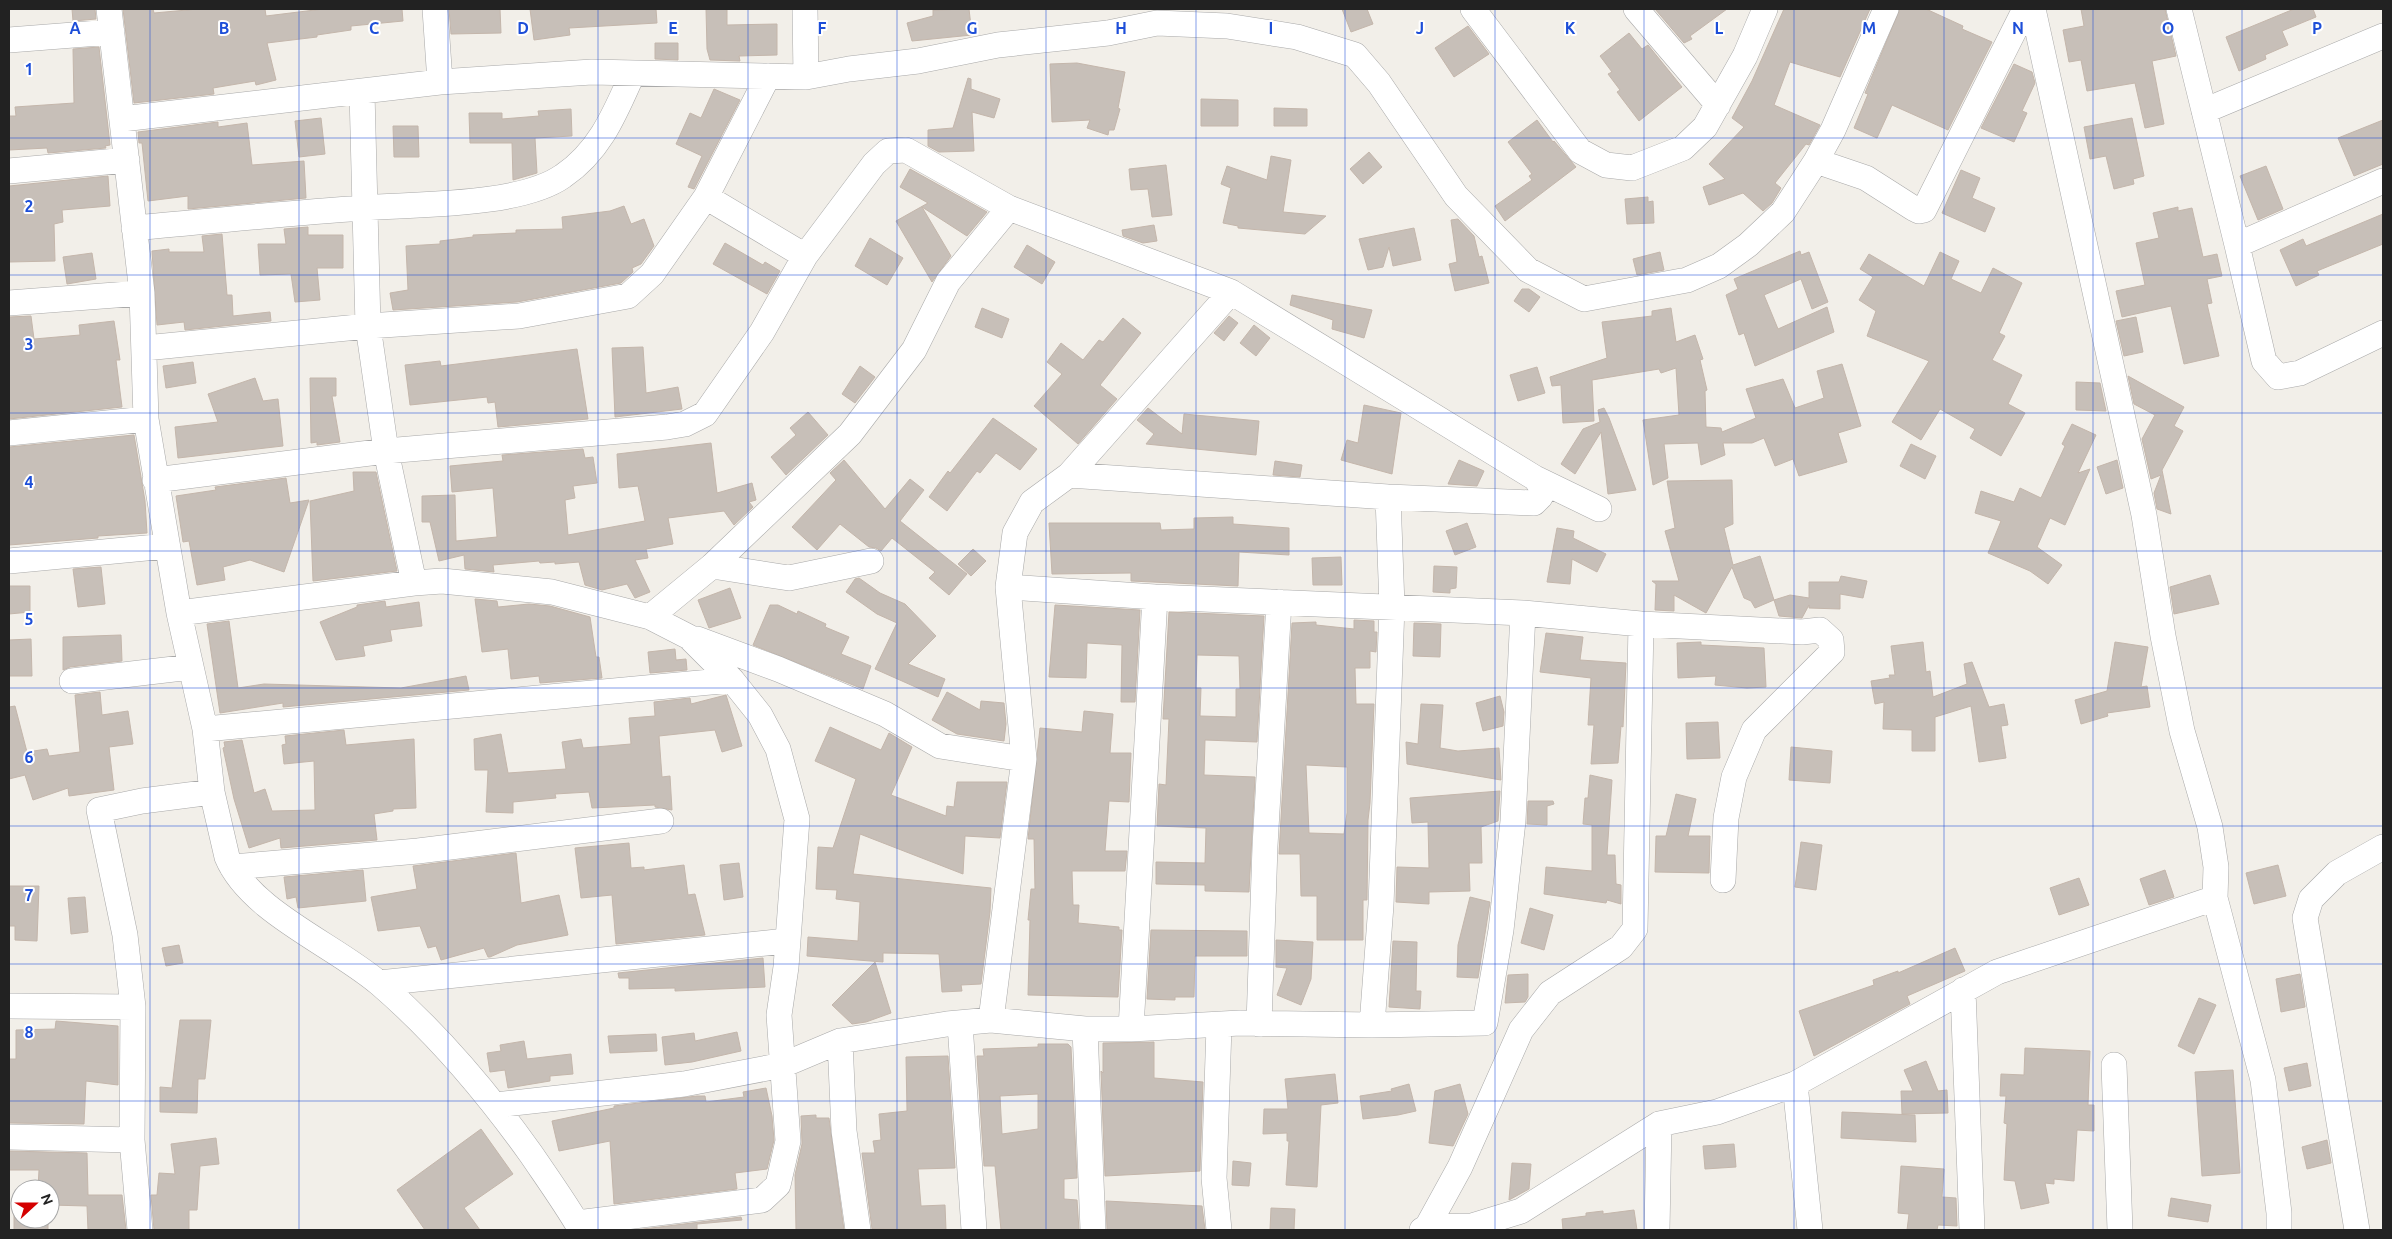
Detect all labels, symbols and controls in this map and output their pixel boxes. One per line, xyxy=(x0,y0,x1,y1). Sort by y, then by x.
text: A xyxy=(69,19,81,37)
text: B xyxy=(219,19,229,37)
text: C xyxy=(369,19,379,37)
text: D xyxy=(517,19,529,37)
text: E xyxy=(668,19,678,37)
text: F xyxy=(818,19,827,37)
text: G xyxy=(966,19,978,37)
text: H xyxy=(1115,19,1127,37)
text: I xyxy=(1269,19,1273,37)
text: J xyxy=(1416,19,1424,37)
text: K xyxy=(1565,19,1576,37)
text: L xyxy=(1715,19,1724,37)
text: M xyxy=(1862,19,1876,37)
text: N xyxy=(2012,19,2024,37)
text: O xyxy=(2162,19,2174,37)
text: P xyxy=(2312,19,2322,37)
text: 1 xyxy=(24,60,34,78)
text: 2 xyxy=(24,197,34,215)
text: 3 xyxy=(24,335,34,353)
text: 4 xyxy=(24,473,34,491)
text: 5 xyxy=(24,610,34,628)
text: 6 xyxy=(24,748,34,766)
text: 7 xyxy=(24,886,34,904)
text: 8 xyxy=(24,1023,34,1041)
north arrow xyxy=(10,1179,60,1229)
text: N xyxy=(38,1192,56,1207)

